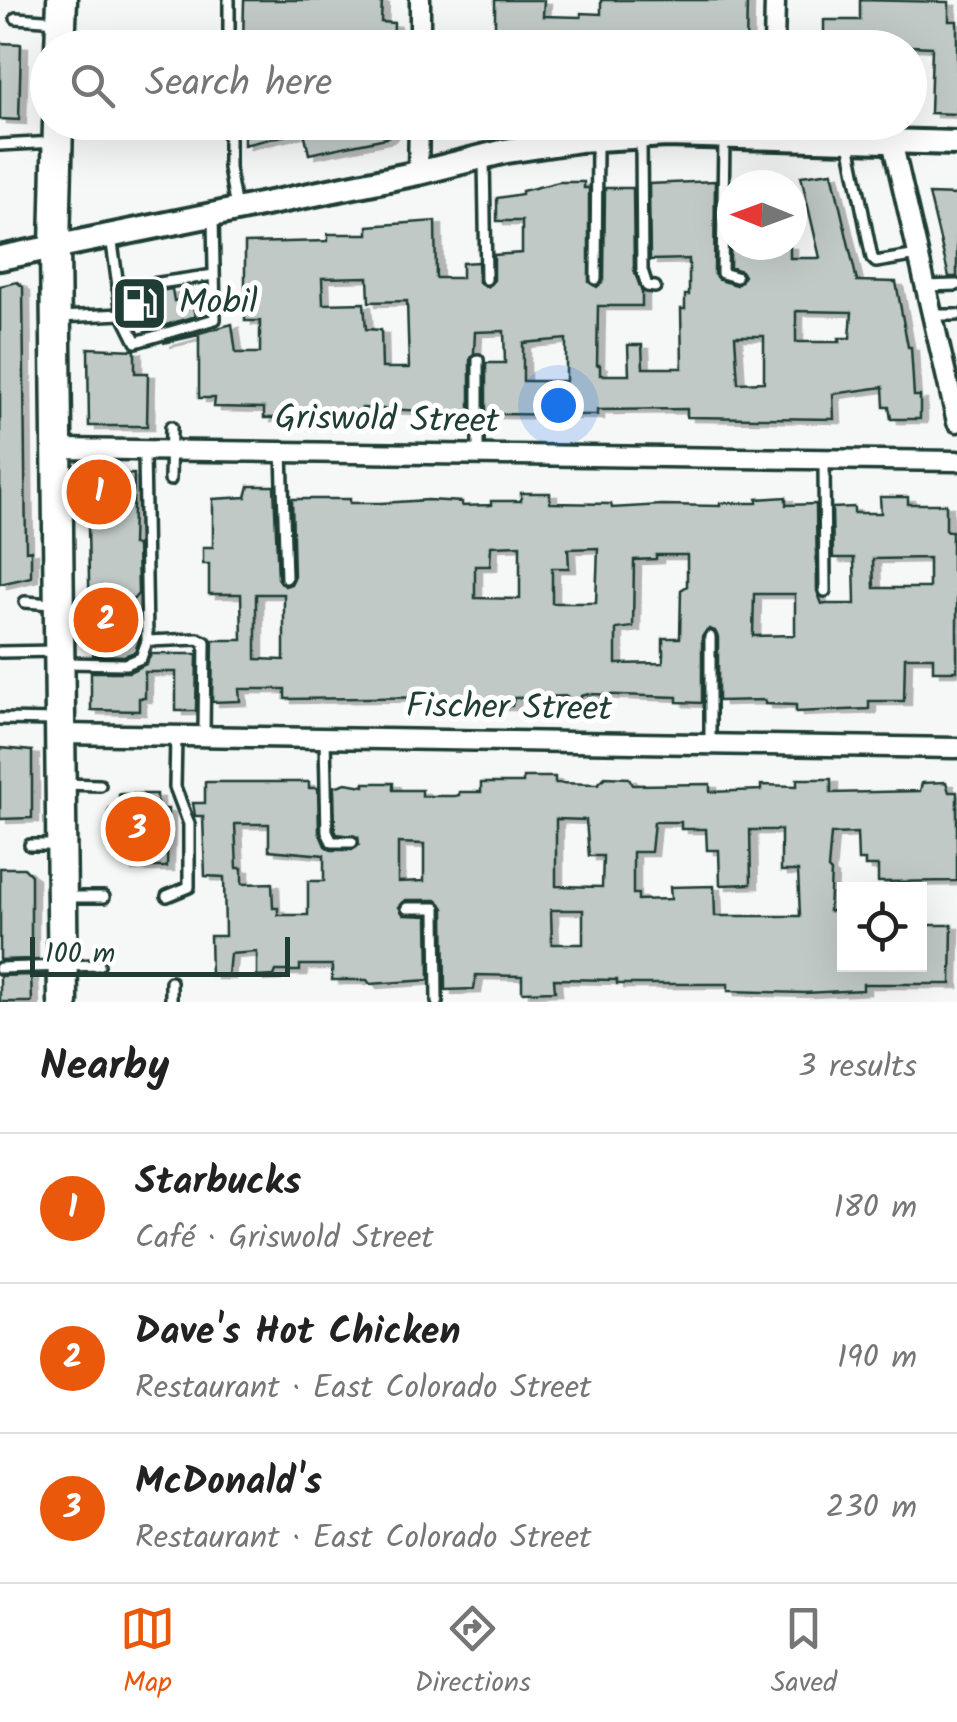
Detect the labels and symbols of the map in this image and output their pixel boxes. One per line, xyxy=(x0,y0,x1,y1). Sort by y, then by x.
north arrow xyxy=(717,170,807,260)
fuel station icon: Mobil xyxy=(110,274,170,334)
place label: Mobil xyxy=(179,276,258,332)
your location xyxy=(533,380,584,431)
street label: Griswold Street xyxy=(274,391,500,451)
pin: 1 xyxy=(66,454,132,530)
pin: 2 xyxy=(74,582,138,658)
street label: Fischer Street xyxy=(406,679,613,739)
pin: 3 xyxy=(106,792,170,866)
scale bar xyxy=(30,932,290,976)

